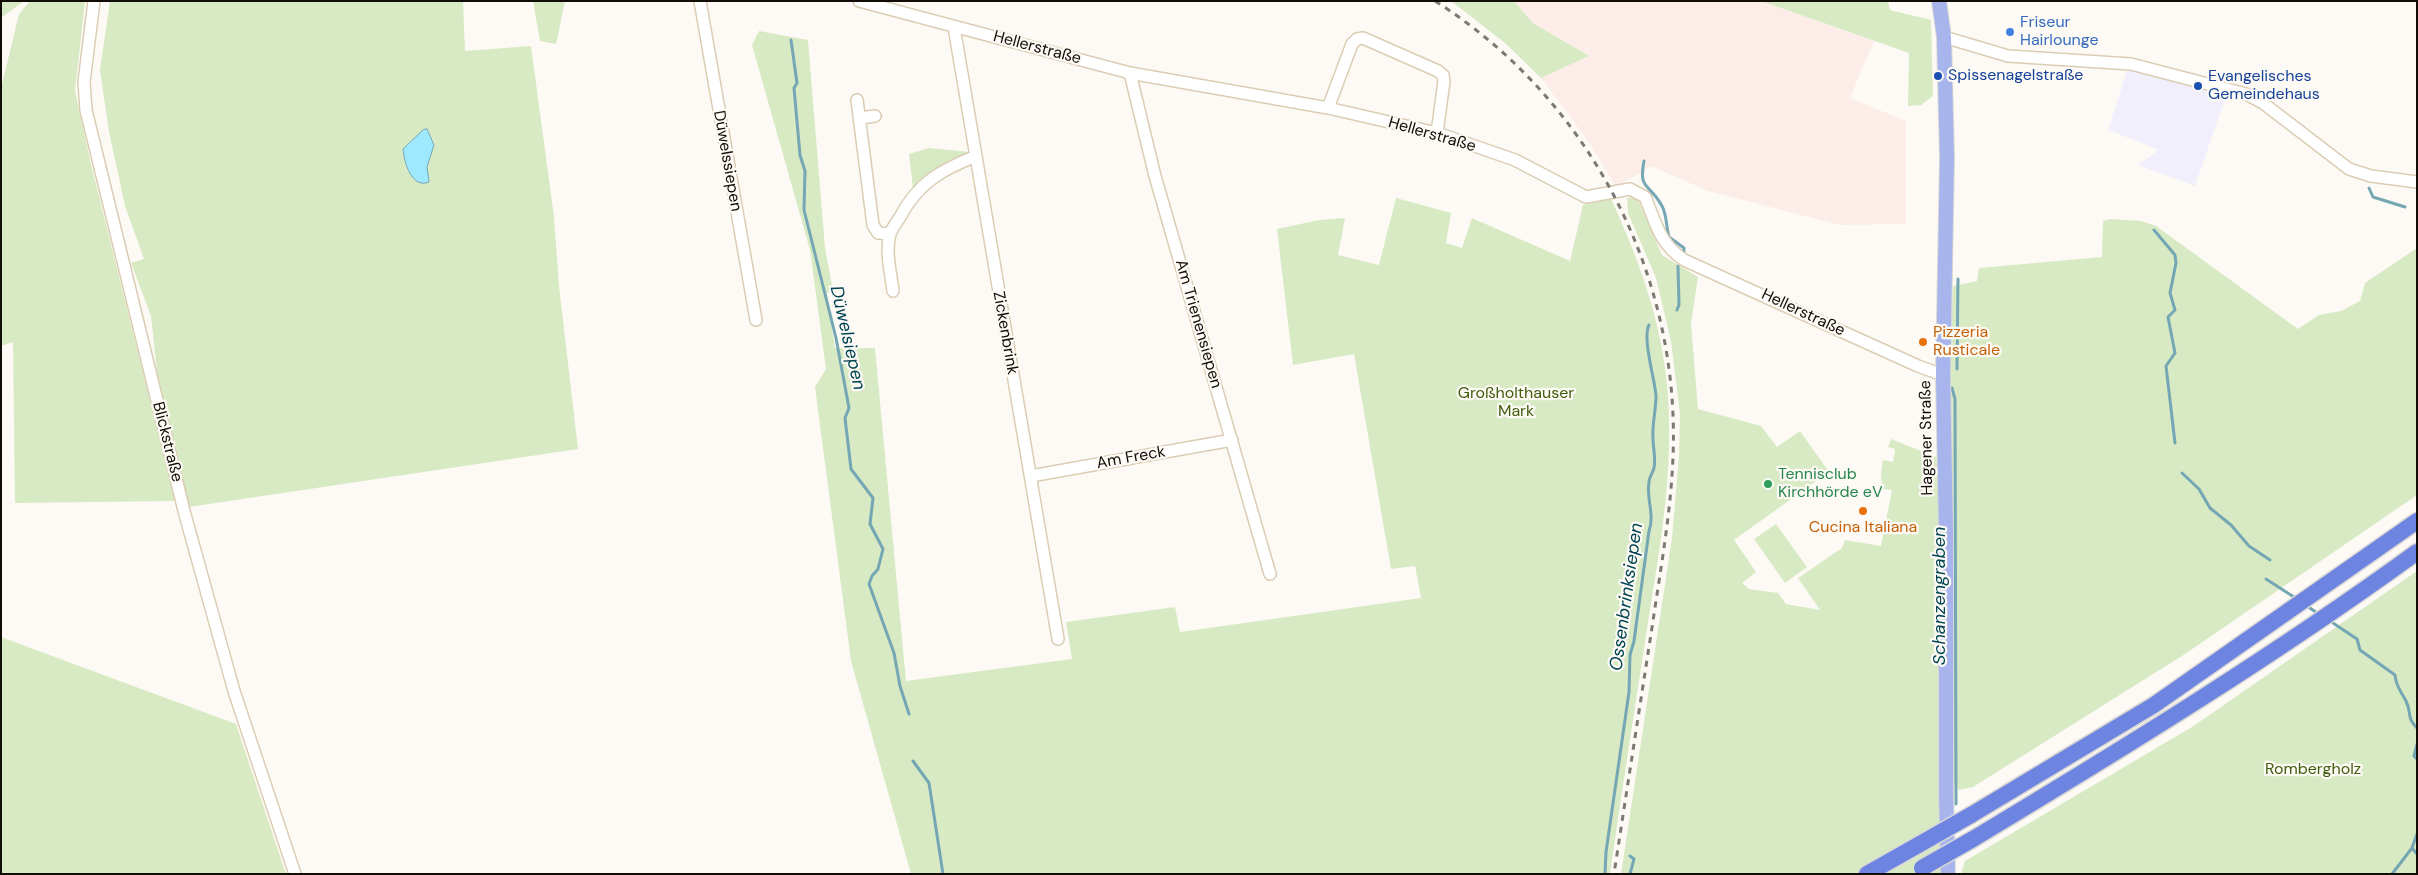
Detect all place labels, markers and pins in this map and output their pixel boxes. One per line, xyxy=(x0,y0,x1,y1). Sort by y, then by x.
place label: Friseur Hairlounge xyxy=(2020,13,2098,51)
marker: Friseur Hairlounge xyxy=(2004,26,2016,38)
place label: Spissenagelstraße xyxy=(1948,66,2083,86)
place label: Evangelisches Gemeindehaus xyxy=(2208,67,2320,105)
marker: Spissenagelstraße xyxy=(1932,70,1944,82)
marker: Evangelisches Gemeindehaus xyxy=(2192,80,2204,92)
place label: Pizzeria Rusticale xyxy=(1933,323,2000,361)
marker: Pizzeria Rusticale xyxy=(1917,336,1929,348)
place label: Tennisclub Kirchhörde eV xyxy=(1778,465,1883,503)
marker: Tennisclub Kirchhörde eV xyxy=(1762,478,1774,490)
marker: Cucina Italiana xyxy=(1857,505,1869,517)
place label: Cucina Italiana xyxy=(1809,518,1917,538)

